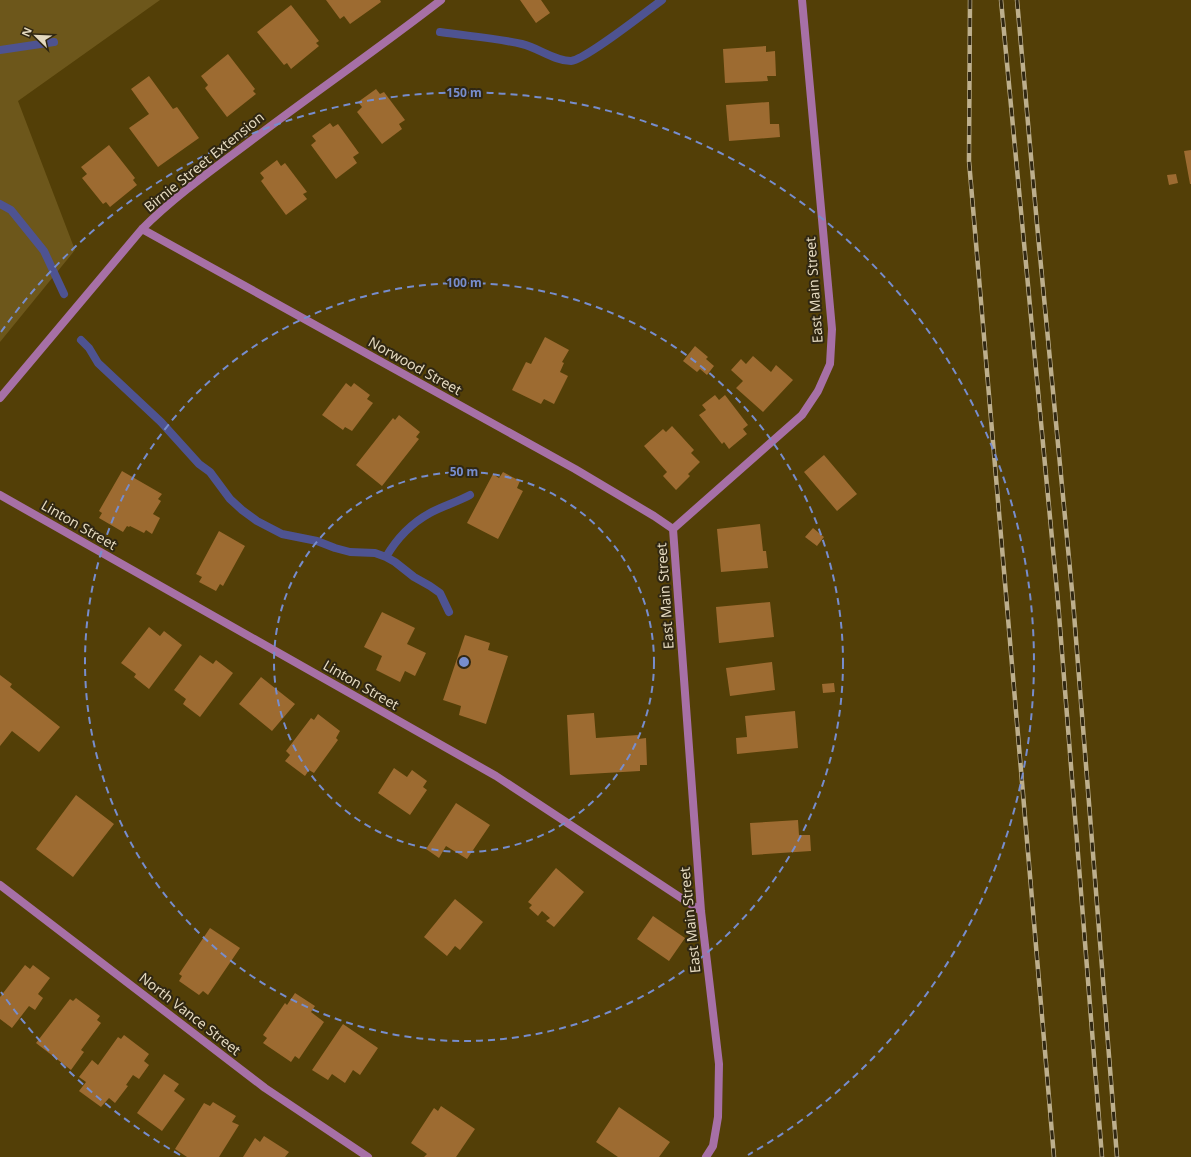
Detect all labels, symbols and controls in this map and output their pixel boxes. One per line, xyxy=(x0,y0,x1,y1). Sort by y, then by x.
north arrow xyxy=(16,16,56,56)
text: N xyxy=(18,25,35,39)
text: 150 m xyxy=(446,84,482,101)
street label: Birnie Street Extension xyxy=(140,107,268,216)
street label: East Main Street xyxy=(800,236,827,344)
text: 100 m xyxy=(446,274,482,291)
street label: Norwood Street xyxy=(365,332,465,399)
text: 50 m xyxy=(450,463,478,480)
street label: Linton Street xyxy=(38,495,121,554)
street label: East Main Street xyxy=(651,542,678,650)
street label: Linton Street xyxy=(320,655,403,714)
centre of rings xyxy=(457,655,471,669)
street label: East Main Street xyxy=(674,866,705,974)
street label: North Vance Street xyxy=(136,968,245,1059)

